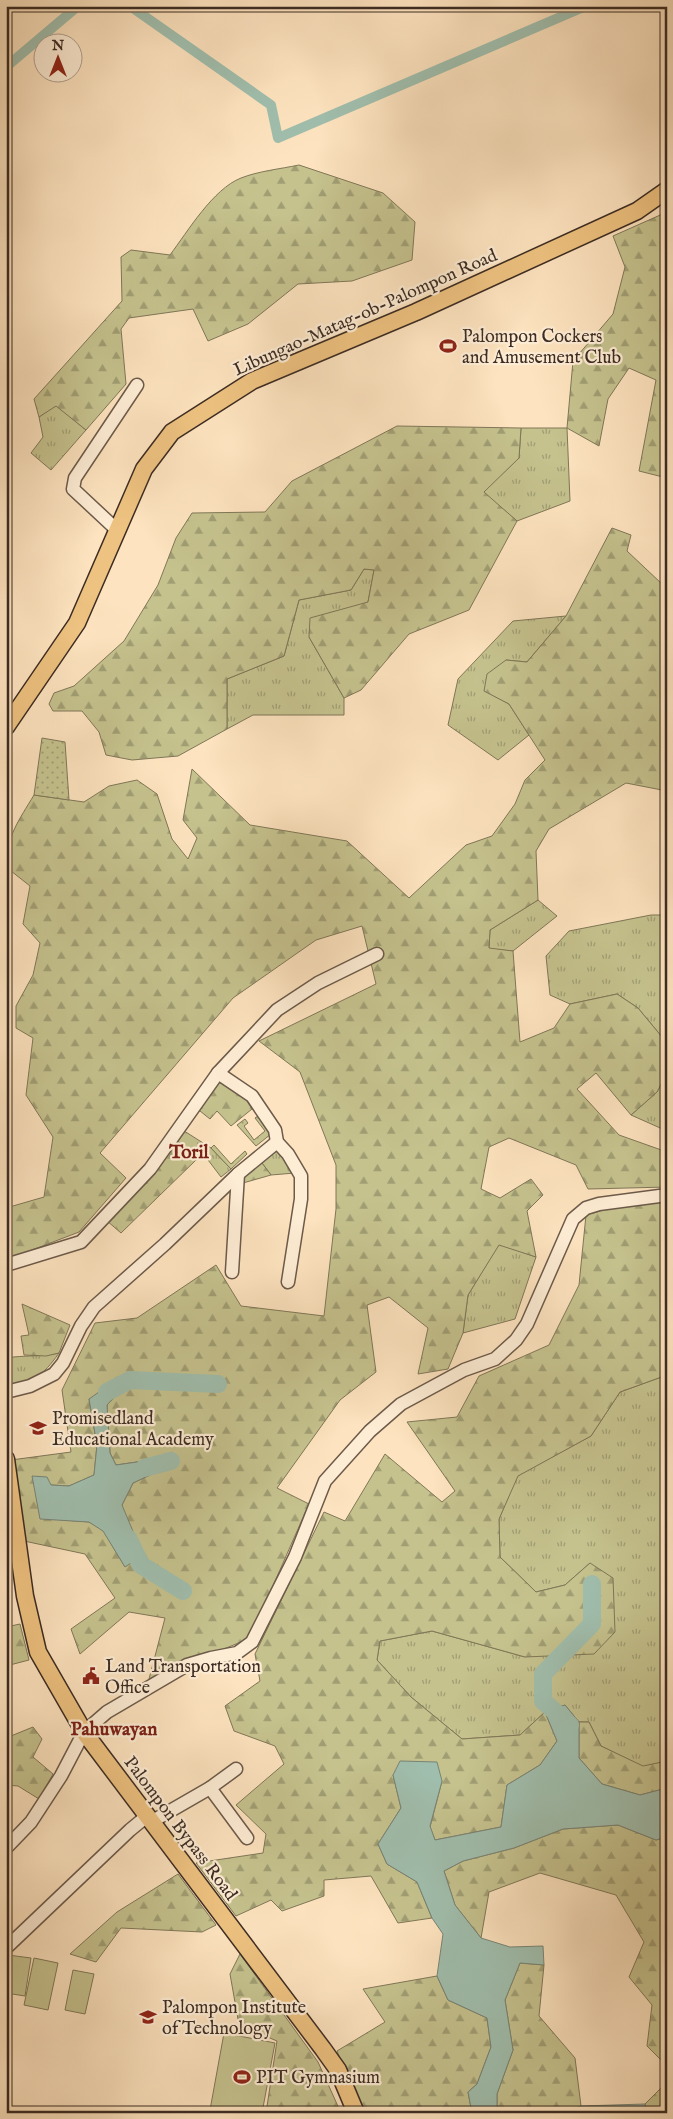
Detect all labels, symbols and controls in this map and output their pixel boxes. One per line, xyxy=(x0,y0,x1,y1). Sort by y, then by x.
north arrow xyxy=(32,32,82,82)
text: N xyxy=(51,37,64,55)
street label: Libungao-Matag-ob-Palompon Road xyxy=(230,245,501,382)
place label: Palompon Cockers and Amusement Club xyxy=(462,326,622,370)
sports icon: Palompon Cockers and Amusement Club xyxy=(438,336,458,356)
district label: Toril xyxy=(168,1141,210,1165)
place label: Promisedland Educational Academy xyxy=(52,1408,214,1452)
school or university icon: Promisedland Educational Academy xyxy=(28,1418,48,1438)
place label: Land Transportation Office xyxy=(105,1656,261,1700)
public building icon: Land Transportation Office xyxy=(81,1666,101,1686)
district label: Pahuwayan xyxy=(71,1718,157,1742)
street label: Palompon Bypass Road xyxy=(118,1752,242,1906)
place label: Palompon Institute of Technology xyxy=(162,1997,306,2041)
school or university icon: Palompon Institute of Technology xyxy=(138,2007,158,2027)
sports icon: PIT Gymnasium xyxy=(232,2067,252,2087)
place label: PIT Gymnasium xyxy=(256,2067,380,2090)

